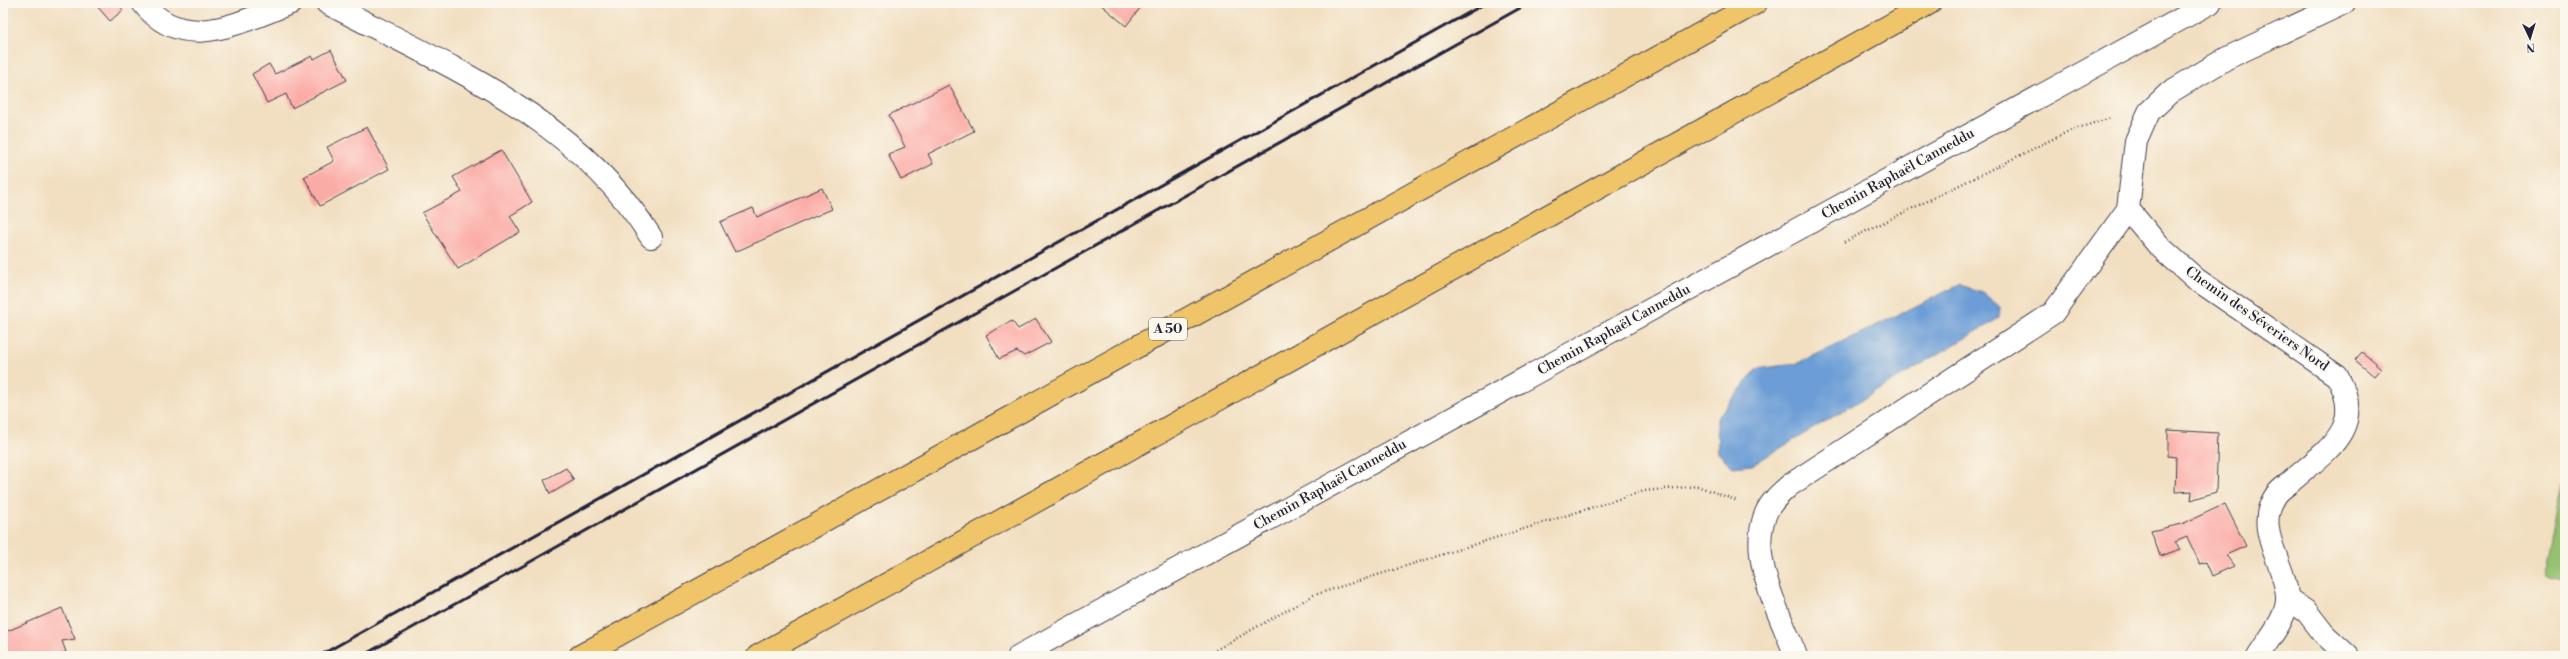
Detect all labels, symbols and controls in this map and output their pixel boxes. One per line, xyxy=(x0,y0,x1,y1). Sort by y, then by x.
north arrow xyxy=(2510,18,2550,58)
text: N xyxy=(2526,40,2535,54)
street label: Chemin Raphaël Canneddu xyxy=(1818,124,1978,224)
street label: Chemin des Séveriers Nord xyxy=(2182,263,2332,375)
street label: Chemin Raphaël Canneddu xyxy=(1534,280,1694,380)
road number: A 50 xyxy=(1149,318,1187,340)
street label: Chemin Raphaël Canneddu xyxy=(1250,435,1410,535)

